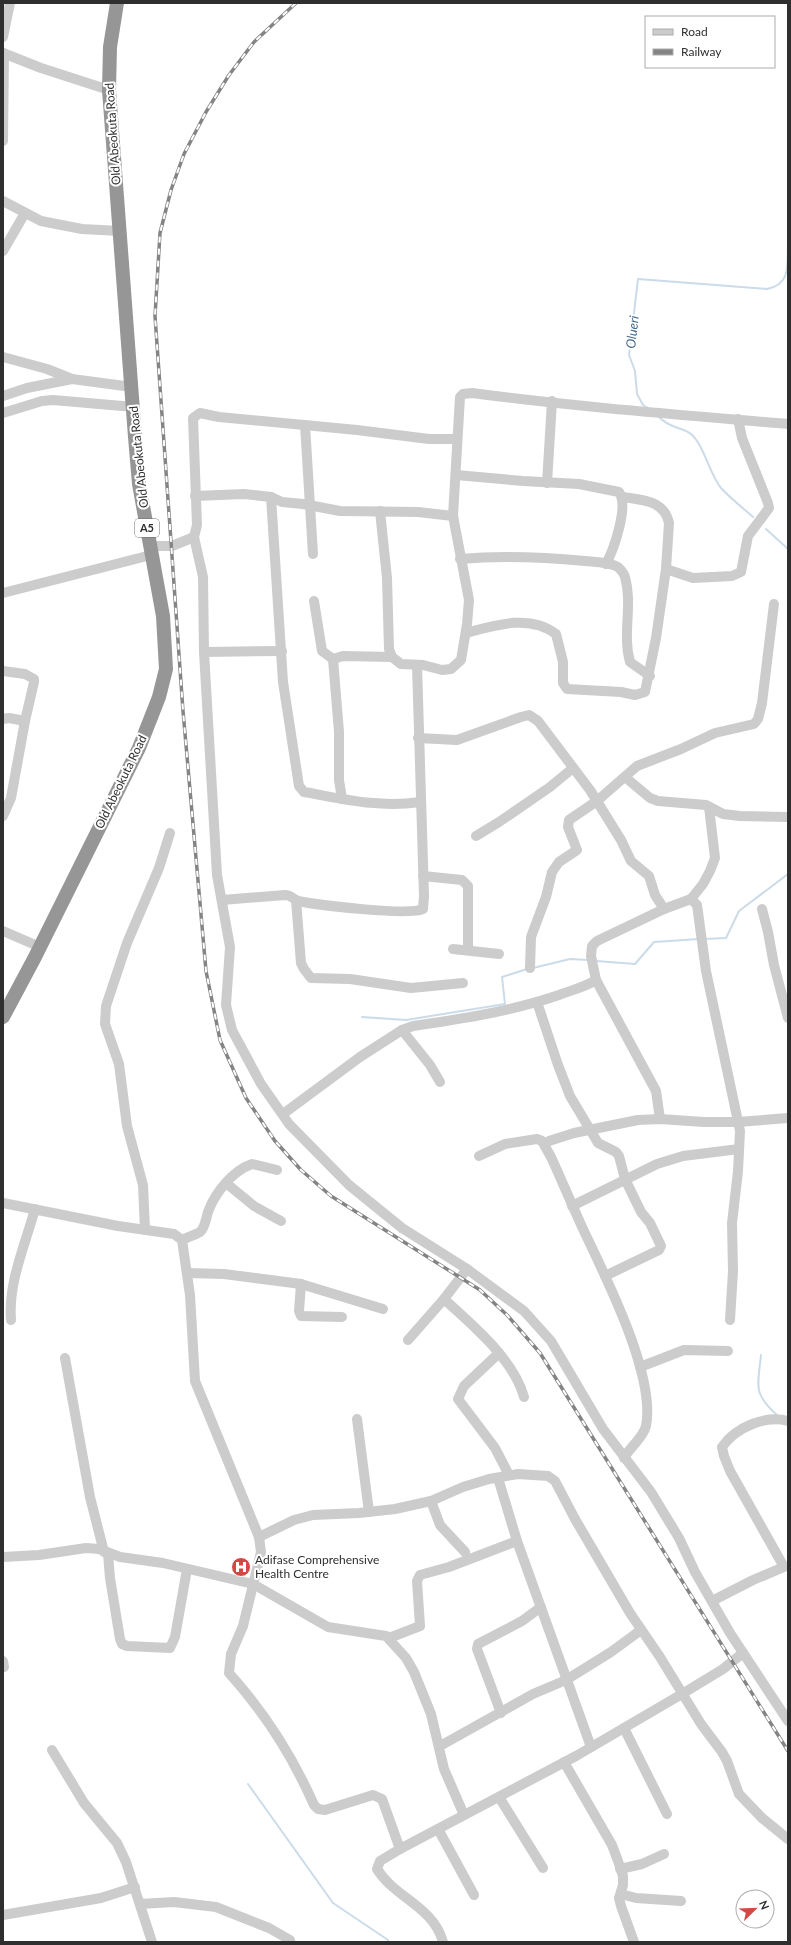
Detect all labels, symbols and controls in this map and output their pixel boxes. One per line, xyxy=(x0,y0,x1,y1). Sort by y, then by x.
legend xyxy=(645,16,775,68)
text: Road xyxy=(681,24,708,39)
text: Railway xyxy=(681,44,722,59)
street label: Old Abeokuta Road xyxy=(101,82,124,186)
water label: Olueri xyxy=(622,315,642,349)
street label: Old Abeokuta Road xyxy=(126,405,151,509)
road number: A5 xyxy=(135,519,159,537)
street label: Old Abeokuta Road xyxy=(91,732,150,831)
place label: Adifase Comprehensive Health Centre xyxy=(255,1552,379,1581)
hospital icon: Adifase Comprehensive Health Centre xyxy=(230,1556,252,1578)
north arrow xyxy=(735,1889,775,1929)
text: N xyxy=(757,1898,772,1911)

